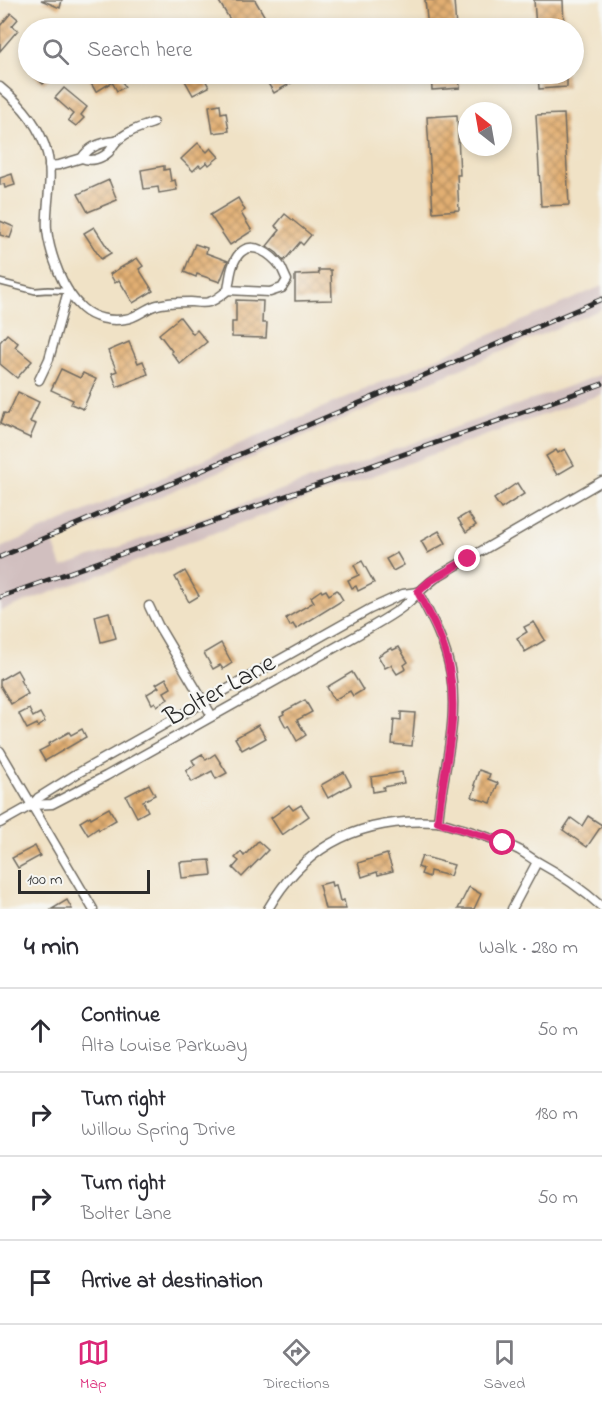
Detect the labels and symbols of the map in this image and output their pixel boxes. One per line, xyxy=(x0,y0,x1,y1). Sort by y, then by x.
north arrow xyxy=(458,102,512,156)
route end xyxy=(454,545,480,571)
street label: Bolter Lane xyxy=(156,644,284,738)
route start xyxy=(489,829,515,855)
scale bar xyxy=(18,867,150,894)

